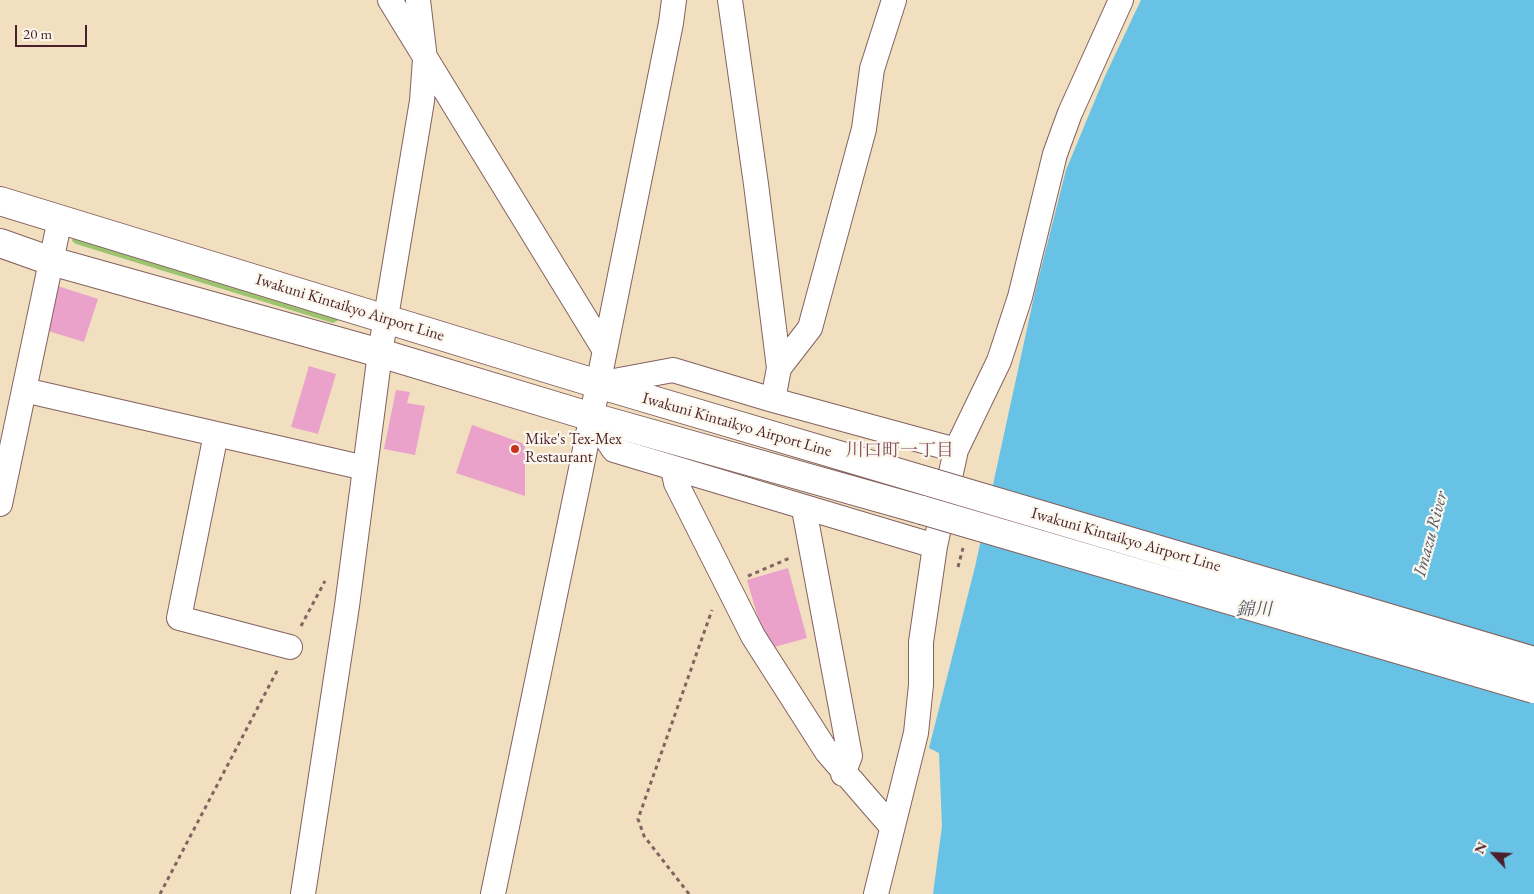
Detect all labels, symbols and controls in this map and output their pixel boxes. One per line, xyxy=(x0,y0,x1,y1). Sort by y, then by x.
scale bar xyxy=(18,15,90,47)
text: 20 m xyxy=(23,24,52,43)
street label: Iwakuni Kintaikyo Airport Line xyxy=(253,270,447,346)
street label: Iwakuni Kintaikyo Airport Line xyxy=(640,389,834,461)
place label: Mike's Tex-Mex Restaurant xyxy=(525,430,622,468)
district label: 川口町一丁目 xyxy=(846,440,954,462)
marker: Mike's Tex-Mex Restaurant xyxy=(509,443,521,455)
water label: Imazu River xyxy=(1409,489,1453,579)
street label: Iwakuni Kintaikyo Airport Line xyxy=(1029,504,1223,576)
water label: 錦川 xyxy=(1236,599,1272,621)
north arrow xyxy=(1469,829,1519,879)
text: N xyxy=(1470,839,1491,857)

